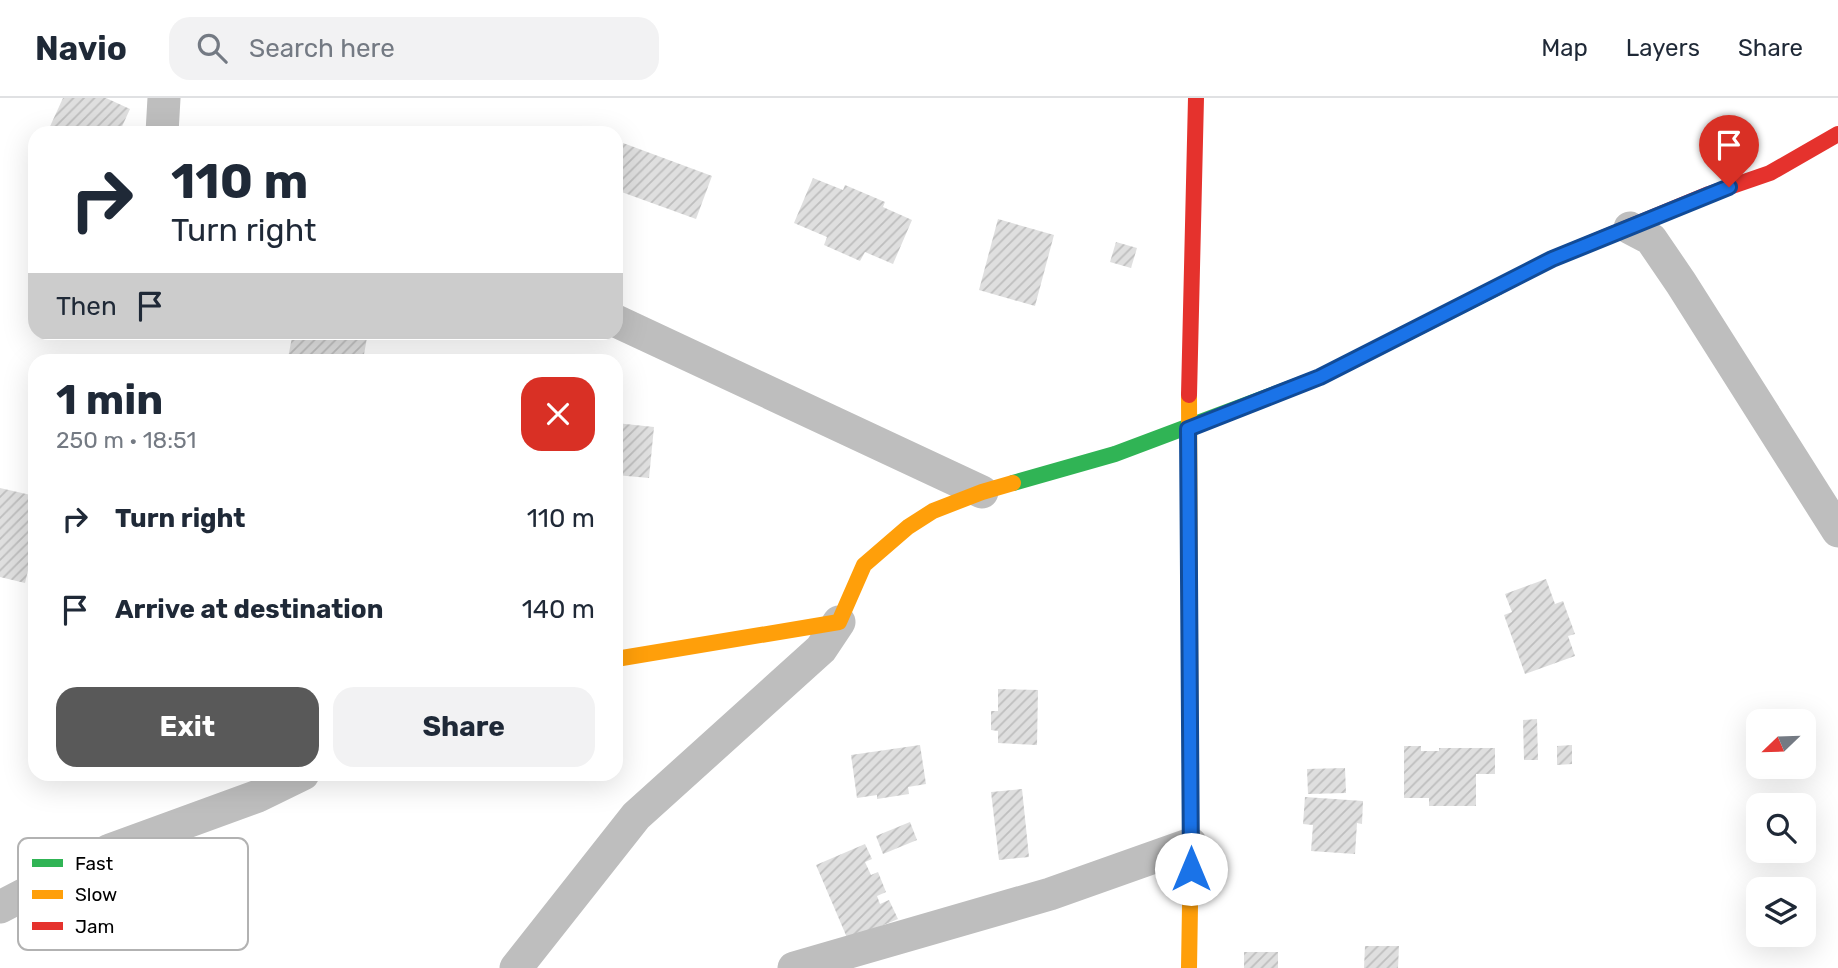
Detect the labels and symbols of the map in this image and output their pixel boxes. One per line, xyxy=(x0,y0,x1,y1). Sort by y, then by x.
pin xyxy=(1699,115,1759,187)
north arrow xyxy=(1746,709,1816,779)
position arrow xyxy=(1154,832,1228,906)
legend xyxy=(18,838,248,950)
text: Fast xyxy=(75,852,114,875)
text: Slow xyxy=(75,883,117,906)
text: Jam xyxy=(75,915,114,938)

